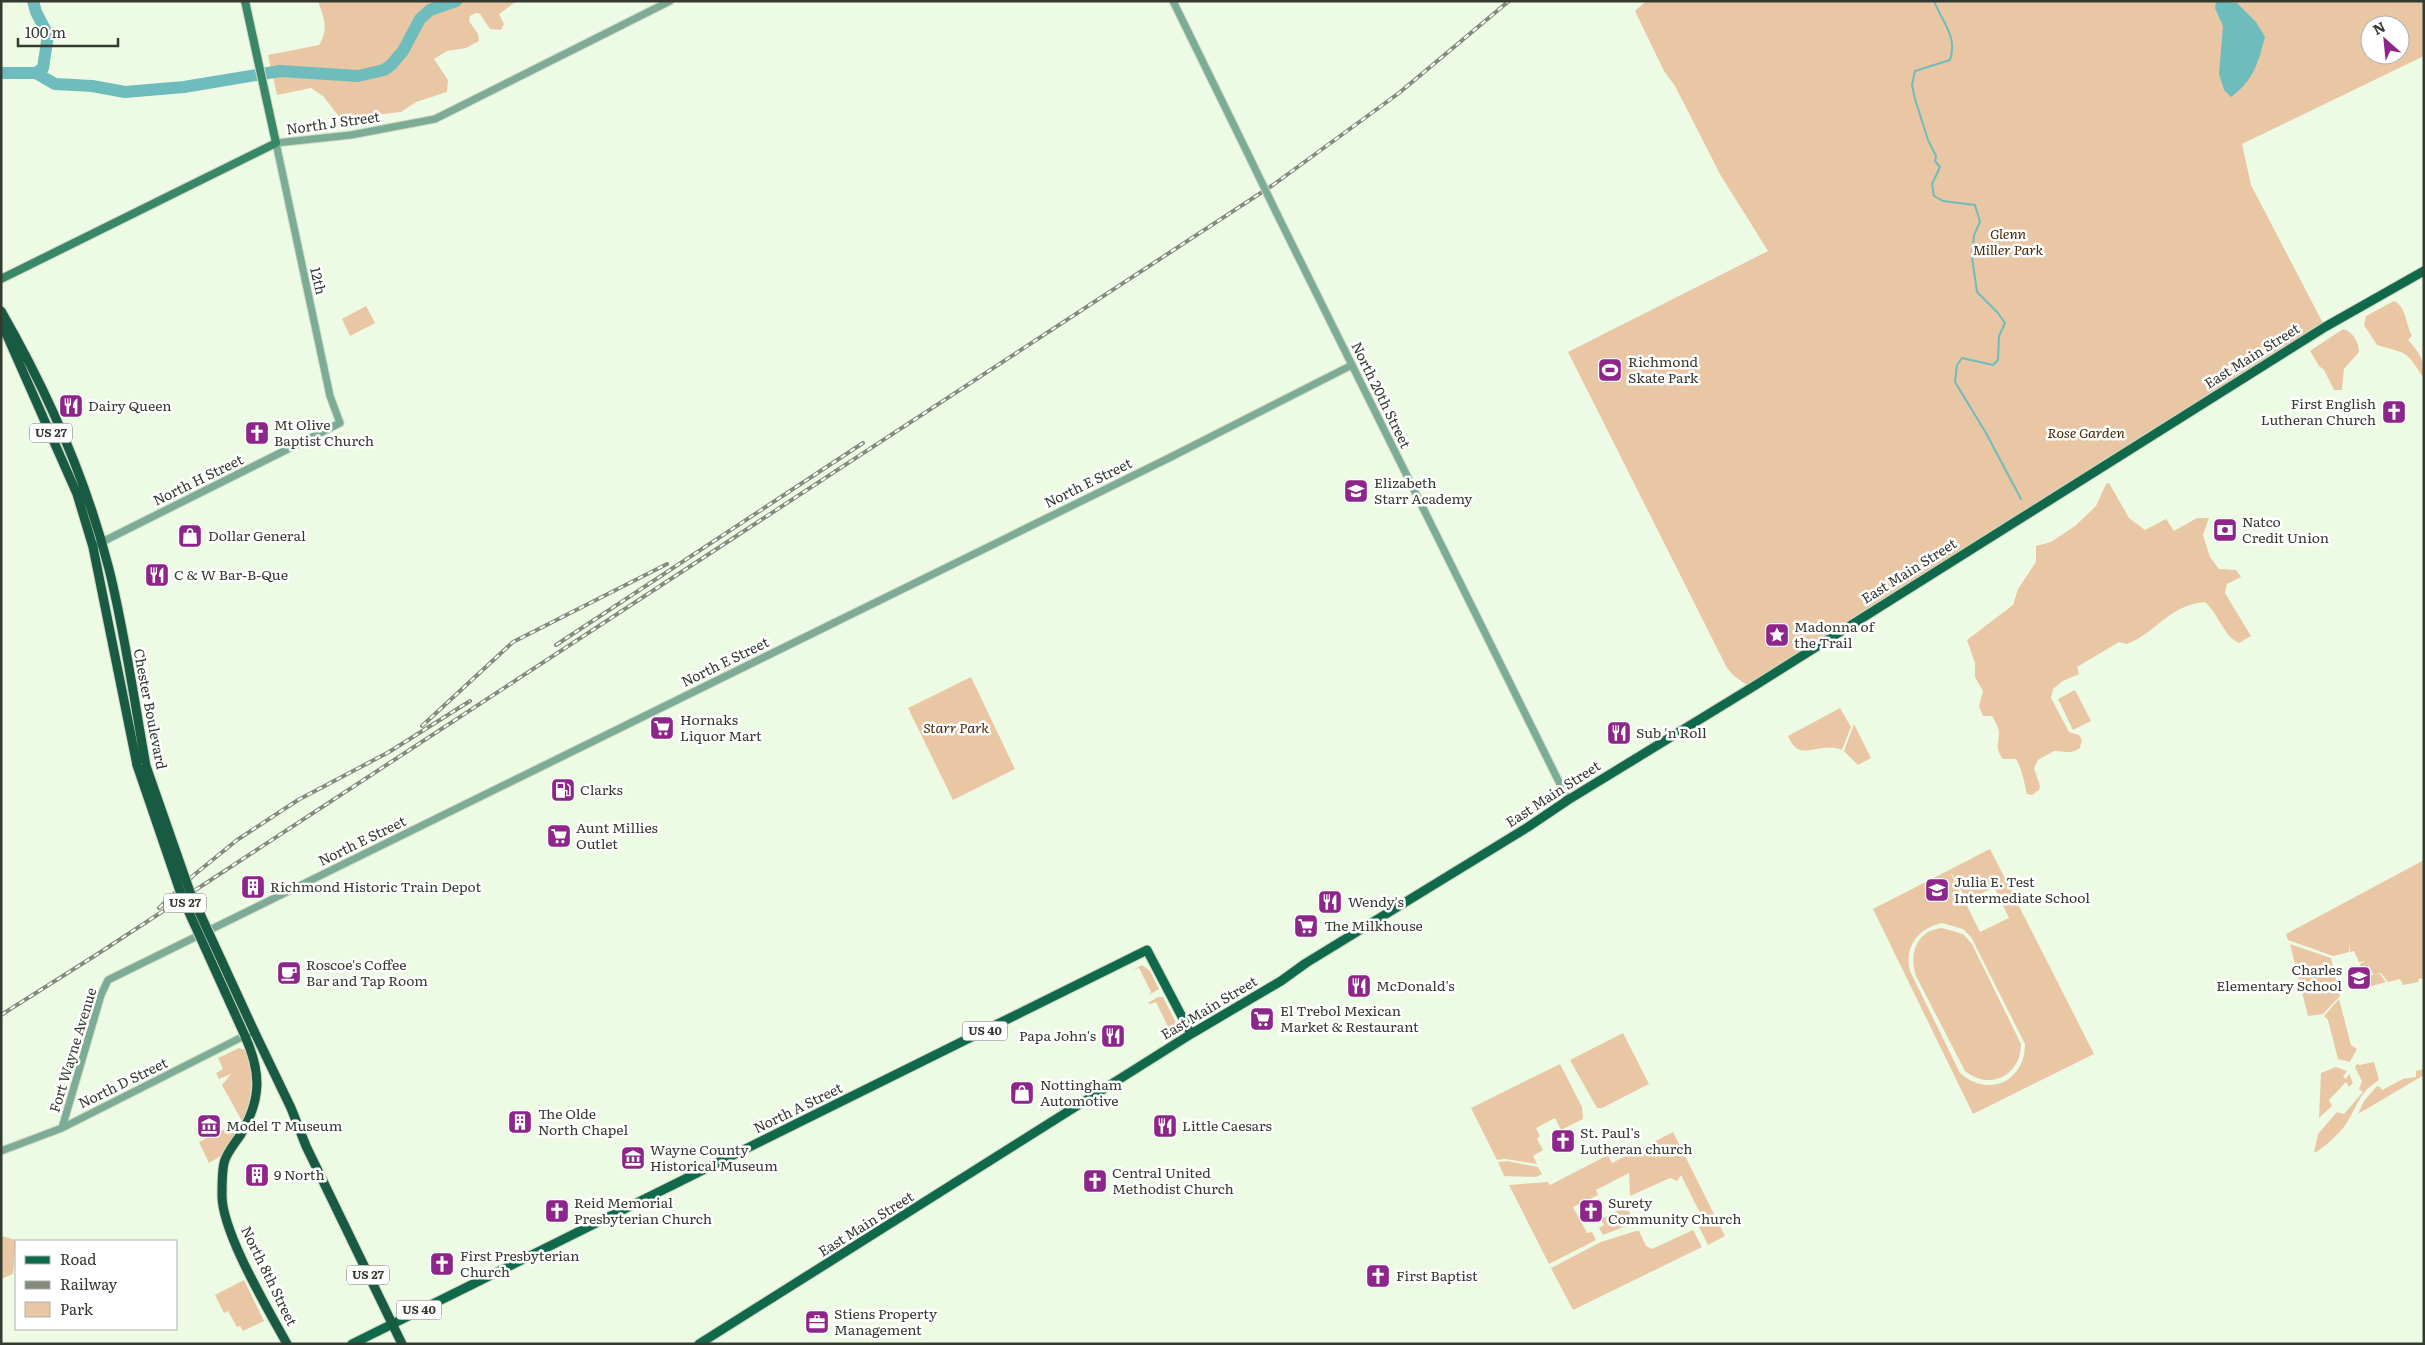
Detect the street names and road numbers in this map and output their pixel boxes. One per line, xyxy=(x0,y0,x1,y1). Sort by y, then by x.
street label: North J Street xyxy=(285,106,381,138)
street label: 12th xyxy=(306,265,332,297)
street label: East Main Street xyxy=(2200,318,2303,393)
street label: North 20th Street xyxy=(1347,338,1417,452)
road number: US 27 xyxy=(30,423,72,442)
street label: North H Street xyxy=(149,448,246,510)
street label: North E Street xyxy=(1040,452,1135,512)
street label: East Main Street xyxy=(1857,533,1960,608)
street label: North E Street xyxy=(677,631,772,691)
street label: Chester Boulevard xyxy=(129,647,173,771)
street label: East Main Street xyxy=(1501,755,1604,831)
street label: North E Street xyxy=(314,810,409,870)
road number: US 27 xyxy=(164,894,206,912)
street label: East Main Street xyxy=(1157,970,1261,1044)
street label: Fort Wayne Avenue xyxy=(44,985,101,1115)
road number: US 40 xyxy=(962,1021,1008,1040)
street label: North D Street xyxy=(75,1052,171,1112)
street label: North A Street xyxy=(750,1077,846,1137)
street label: East Main Street xyxy=(814,1186,917,1261)
street label: North 8th Street xyxy=(237,1222,303,1329)
road number: US 27 xyxy=(347,1266,389,1284)
road number: US 40 xyxy=(396,1300,442,1320)

